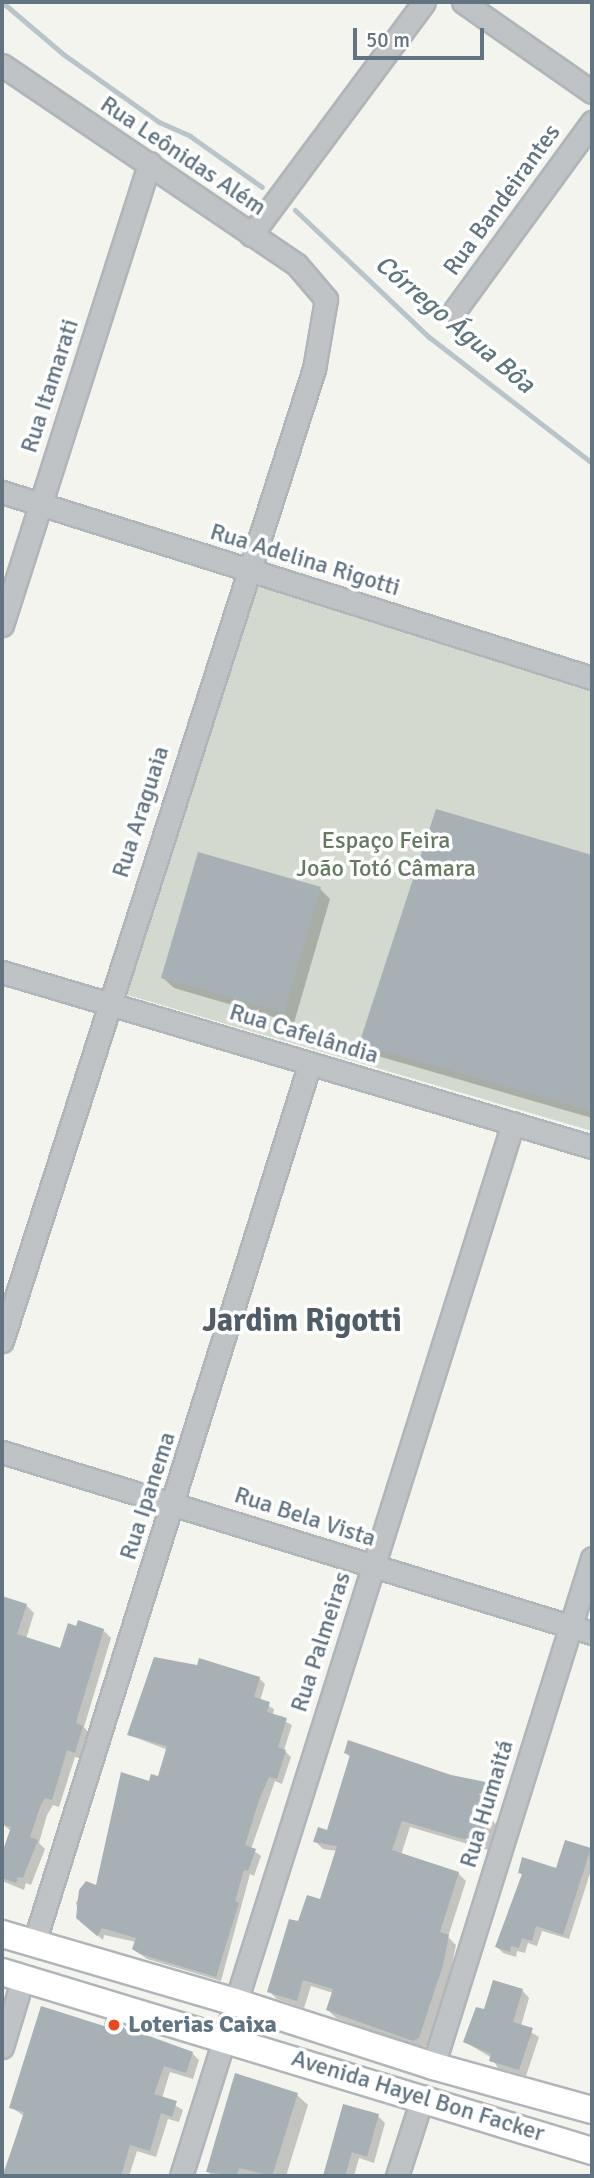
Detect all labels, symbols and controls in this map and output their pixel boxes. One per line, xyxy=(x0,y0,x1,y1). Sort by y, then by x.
scale bar xyxy=(356,14,487,58)
text: 50 m xyxy=(366,27,410,53)
street label: Rua Leônidas Além xyxy=(95,90,271,222)
street label: Rua Bandeirantes xyxy=(437,119,567,281)
water label: Córrego Água Bôa xyxy=(368,249,540,401)
street label: Rua Itamarati xyxy=(15,315,85,457)
street label: Rua Adelina Rigotti xyxy=(207,517,403,603)
street label: Rua Araguaia xyxy=(106,743,176,881)
park label: Espaço Feira João Totó Câmara xyxy=(296,827,476,883)
street label: Rua Cafelândia xyxy=(226,998,382,1070)
district label: Jardim Rigotti xyxy=(202,1302,402,1340)
street label: Rua Ipanema xyxy=(114,1428,182,1564)
street label: Rua Bela Vista xyxy=(231,1481,379,1553)
street label: Rua Palmeiras xyxy=(285,1568,357,1716)
street label: Rua Humaitá xyxy=(454,1737,520,1871)
place label: Loterias Caixa xyxy=(128,2011,277,2039)
marker: Loterias Caixa xyxy=(106,2017,122,2033)
street label: Avenida Hayel Bon Facker xyxy=(288,2044,548,2148)

